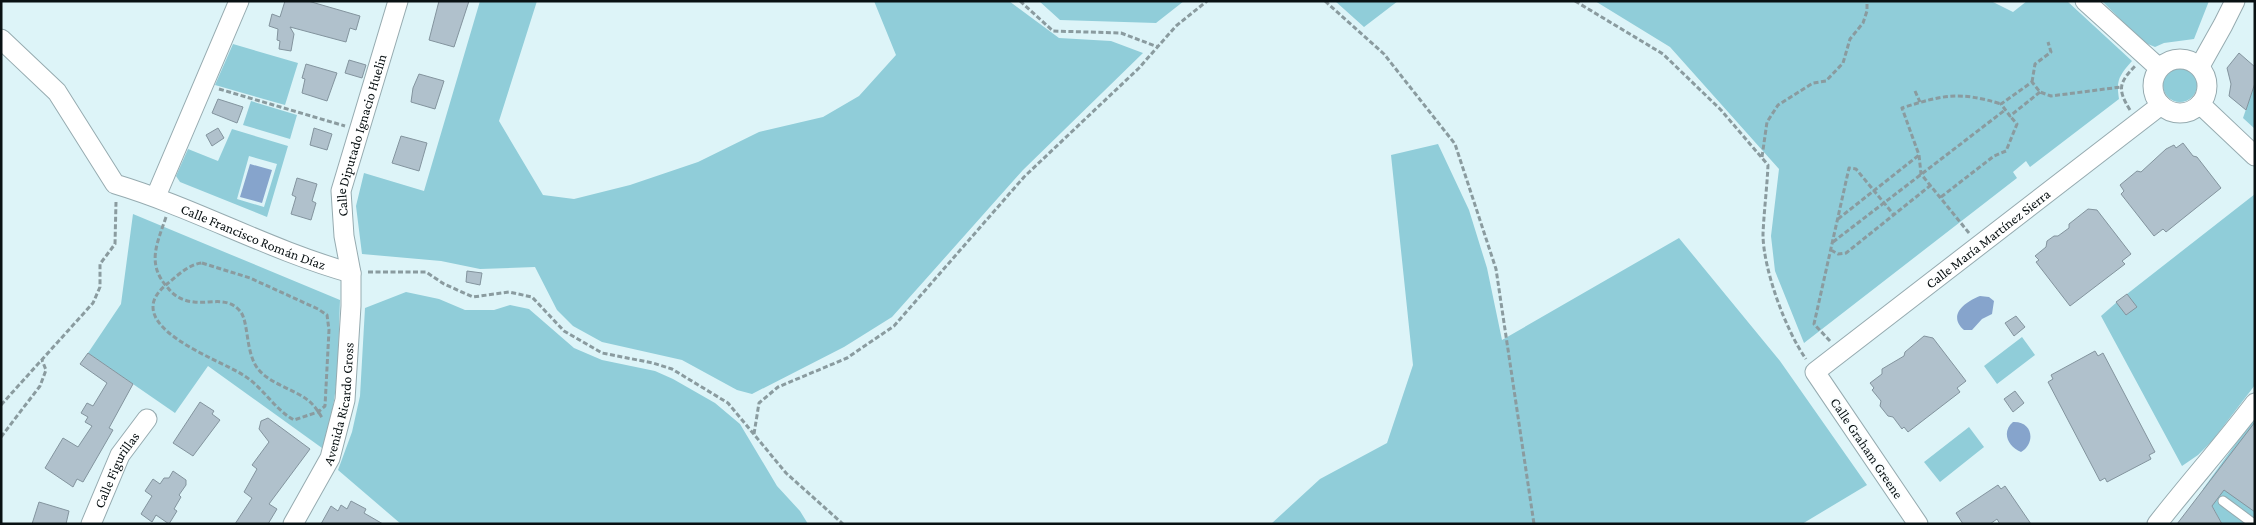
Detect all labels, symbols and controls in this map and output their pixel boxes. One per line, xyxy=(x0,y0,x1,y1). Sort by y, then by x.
street label: Calle Diputado Ignacio Huelin xyxy=(333,52,390,217)
street label: Calle María Martínez Sierra xyxy=(1922,185,2054,292)
street label: Calle Francisco Román Díaz xyxy=(179,200,328,273)
street label: Avenida Ricardo Gross xyxy=(320,342,357,468)
street label: Calle Graham Greene xyxy=(1827,395,1907,501)
street label: Calle Figurillas xyxy=(91,429,143,510)

